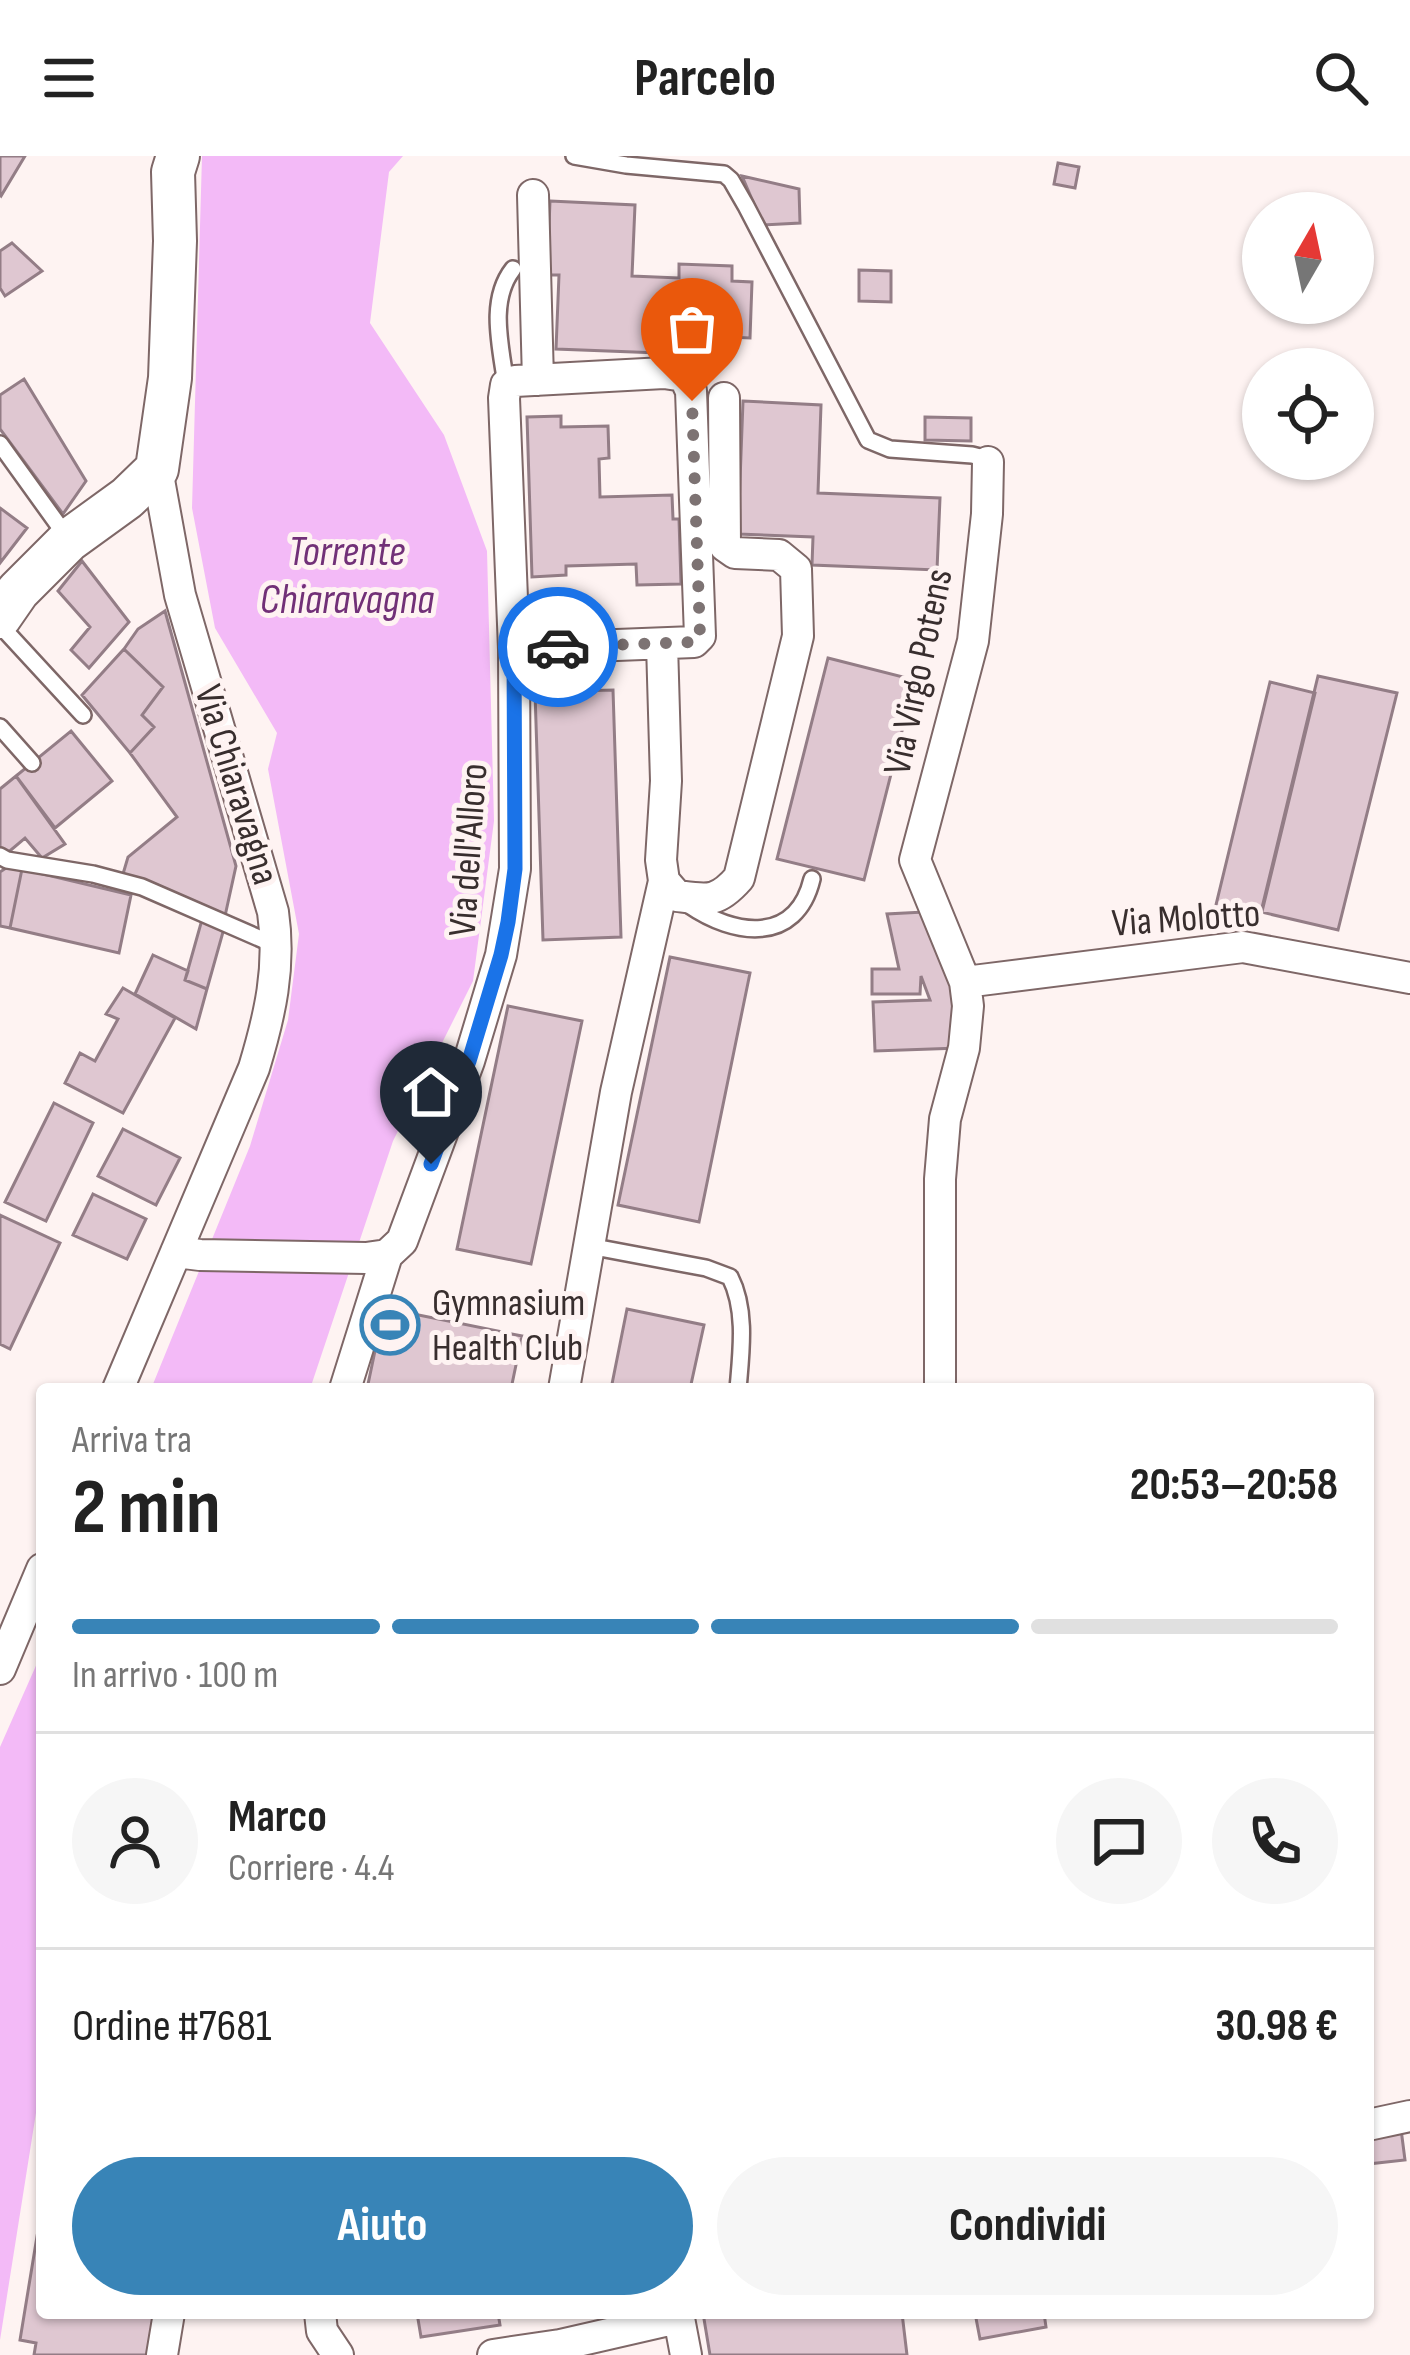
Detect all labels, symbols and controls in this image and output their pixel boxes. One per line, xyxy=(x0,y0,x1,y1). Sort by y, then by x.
icon: menu xyxy=(36,45,102,111)
icon: search xyxy=(1308,45,1374,111)
text: Parcelo xyxy=(634,46,776,111)
north arrow xyxy=(1242,192,1374,324)
map controls xyxy=(1242,192,1374,480)
pin xyxy=(641,278,743,401)
icon: bag xyxy=(659,296,725,362)
button: locate xyxy=(1242,348,1374,480)
water label: Torrente Chiaravagna xyxy=(260,527,434,626)
street label: Via Virgo Potens xyxy=(874,565,964,779)
courier xyxy=(498,587,618,707)
icon: car xyxy=(525,614,591,680)
street label: Via Chiaravagna xyxy=(183,680,289,890)
street label: Via dell'Alloro xyxy=(440,762,498,938)
street label: Via Molotto xyxy=(1110,890,1262,948)
pin xyxy=(380,1041,482,1164)
icon: home xyxy=(398,1059,464,1125)
place label: Gymnasium Health Club xyxy=(432,1280,585,1372)
sports icon: Gymnasium Health Club xyxy=(359,1294,421,1356)
text: Arriva tra xyxy=(72,1417,192,1464)
text: 20:53–20:58 xyxy=(1130,1458,1338,1513)
text: 2 min xyxy=(72,1462,221,1555)
text: In arrivo · 100 m xyxy=(72,1652,278,1699)
button: person xyxy=(72,1778,198,1904)
button: chat xyxy=(1056,1778,1182,1904)
button: phone xyxy=(1212,1778,1338,1904)
text: Marco xyxy=(228,1790,327,1845)
text: Corriere · 4.4 xyxy=(228,1845,394,1892)
text: Ordine #7681 xyxy=(72,1999,272,2054)
text: 30.98 € xyxy=(1215,1999,1338,2054)
button: Aiuto xyxy=(72,2157,693,2295)
button: Condividi xyxy=(717,2157,1338,2295)

